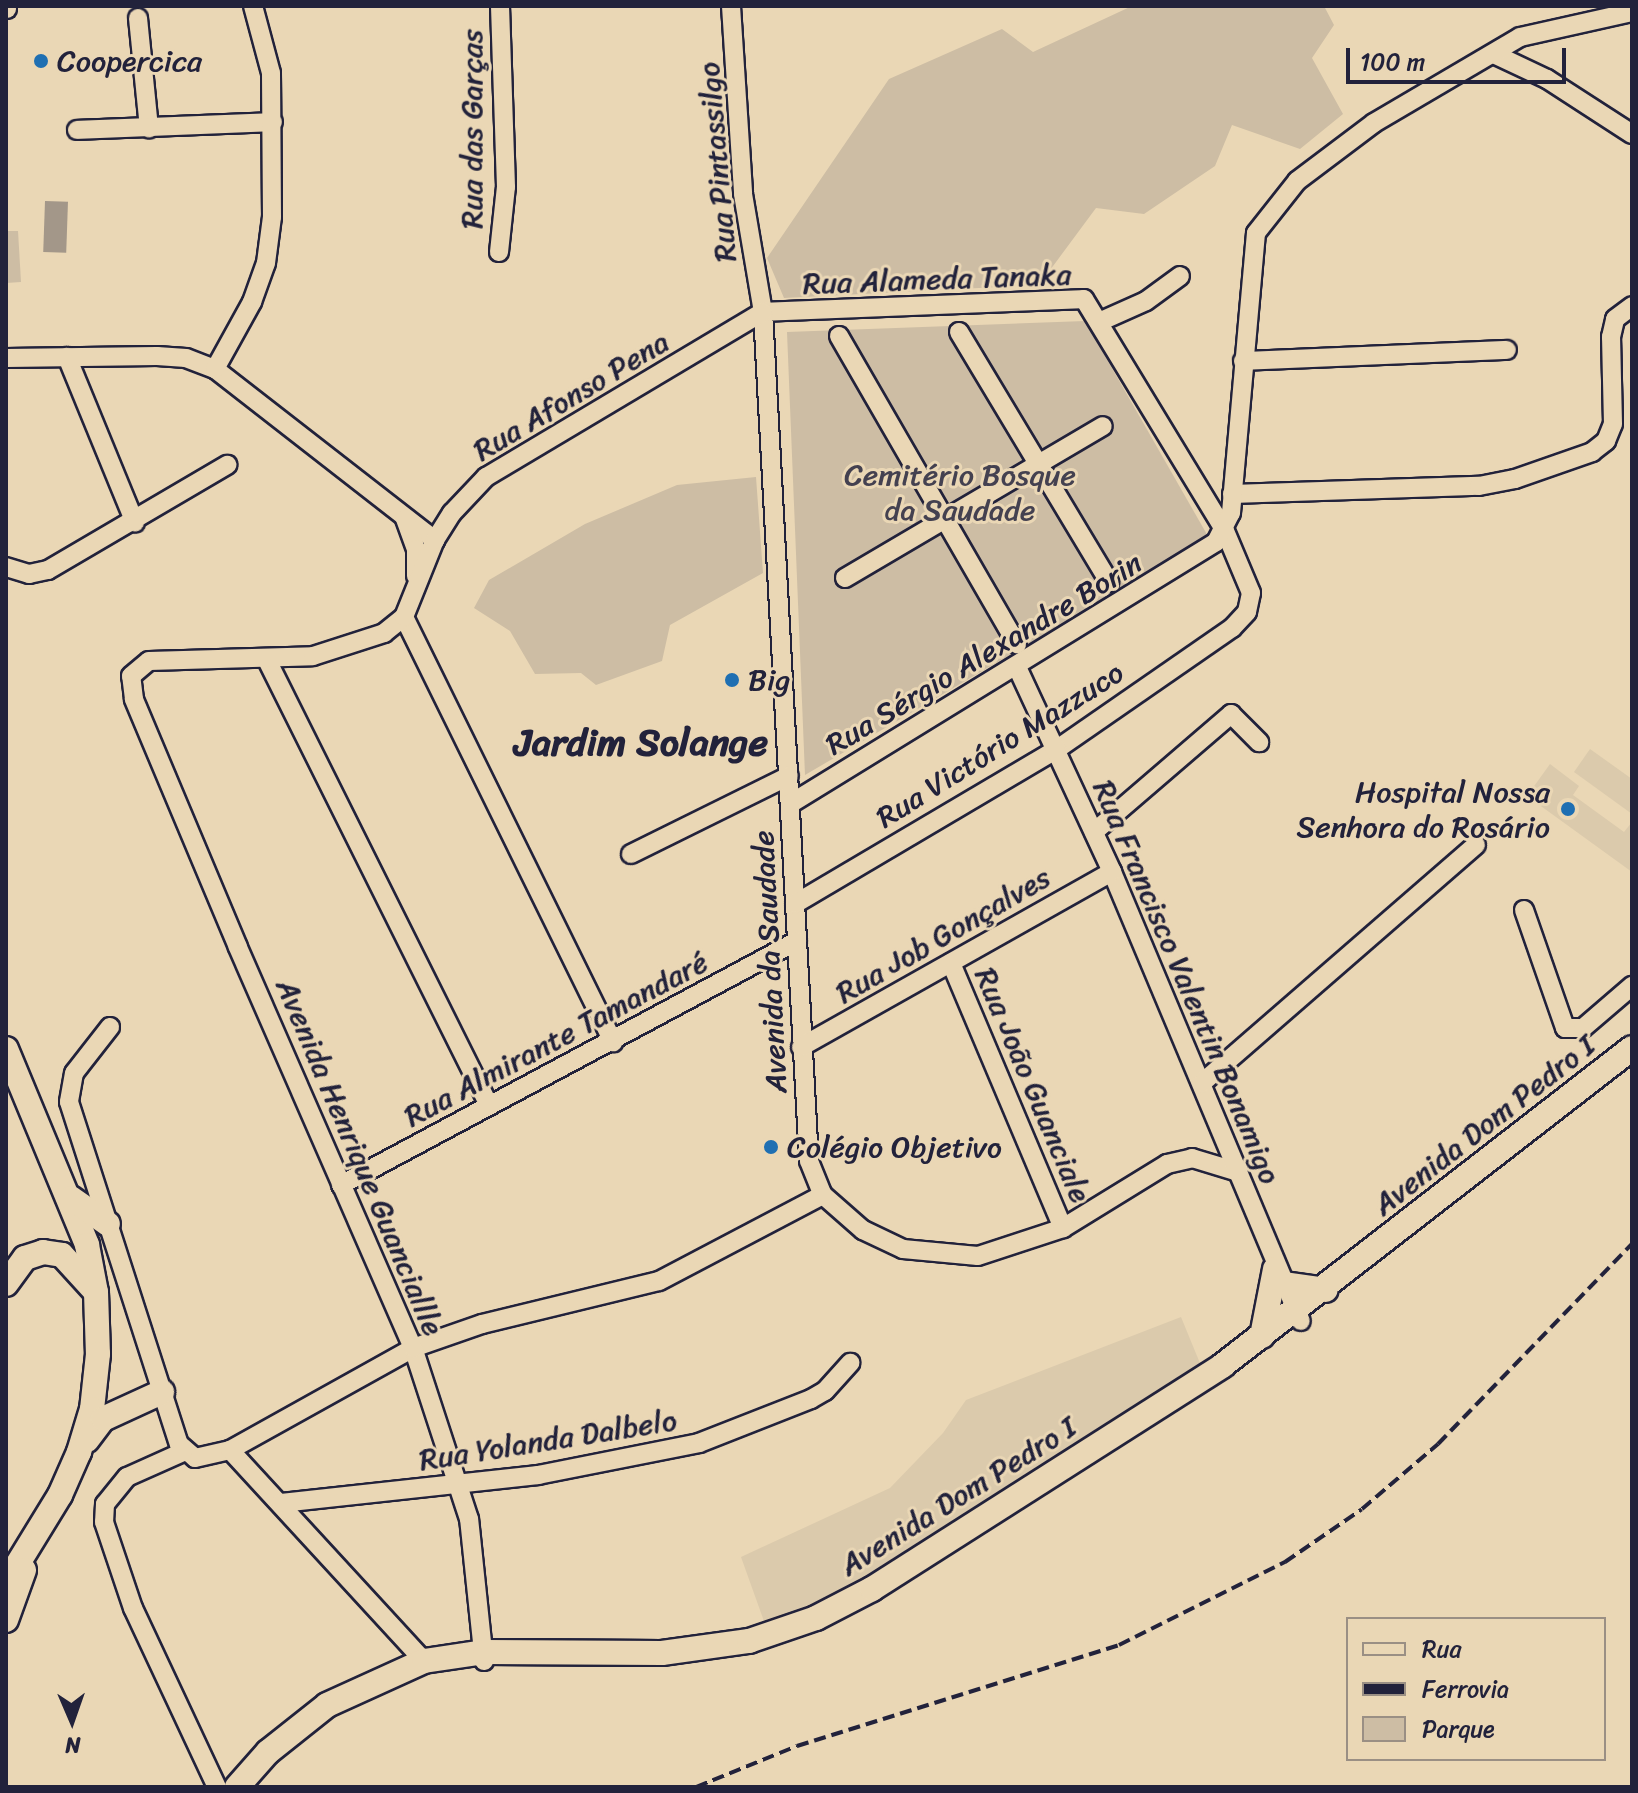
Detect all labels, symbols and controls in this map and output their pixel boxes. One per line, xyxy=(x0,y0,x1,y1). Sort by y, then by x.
street label: Rua das Garças xyxy=(454,29,490,229)
scale bar xyxy=(1350,32,1570,82)
text: 100 m xyxy=(1360,41,1425,83)
place label: Coopercica xyxy=(57,43,202,79)
marker: Coopercica xyxy=(32,52,50,70)
street label: Rua Pintassilgo xyxy=(690,60,744,264)
street label: Rua Alameda Tanaka xyxy=(802,256,1072,302)
street label: Rua Afonso Pena xyxy=(467,323,675,469)
park label: Cemitério Bosque da Saudade xyxy=(845,457,1075,528)
street label: Rua Sérgio Alexandre Borin xyxy=(820,545,1148,763)
street label: Rua Victório Mazzuco xyxy=(870,655,1130,835)
place label: Big xyxy=(748,662,790,698)
marker: Big xyxy=(723,671,741,689)
district label: Jardim Solange xyxy=(514,720,768,766)
place label: Hospital Nossa Senhora do Rosário xyxy=(1297,774,1550,844)
street label: Rua Francisco Valentin Bonamigo xyxy=(1086,775,1288,1189)
marker: Hospital Nossa Senhora do Rosário xyxy=(1557,798,1579,820)
street label: Avenida da Saudade xyxy=(745,830,795,1094)
street label: Rua Job Gonçalves xyxy=(829,859,1057,1011)
street label: Rua Almirante Tamandaré xyxy=(399,944,713,1134)
street label: Rua João Guanciale xyxy=(967,962,1099,1208)
street label: Avenida Henrique Guanciallle xyxy=(268,973,452,1341)
street label: Avenida Dom Pedro I xyxy=(1365,1027,1603,1223)
place label: Colégio Objetivo xyxy=(787,1129,1001,1165)
marker: Colégio Objetivo xyxy=(762,1138,780,1156)
street label: Rua Yolanda Dalbelo xyxy=(416,1402,680,1478)
street label: Avenida Dom Pedro I xyxy=(833,1408,1083,1584)
legend xyxy=(1346,1617,1606,1761)
text: Rua xyxy=(1422,1628,1461,1670)
text: Ferrovia xyxy=(1422,1668,1509,1710)
north arrow xyxy=(32,1681,112,1761)
text: Parque xyxy=(1422,1708,1495,1750)
text: N xyxy=(65,1726,81,1765)

